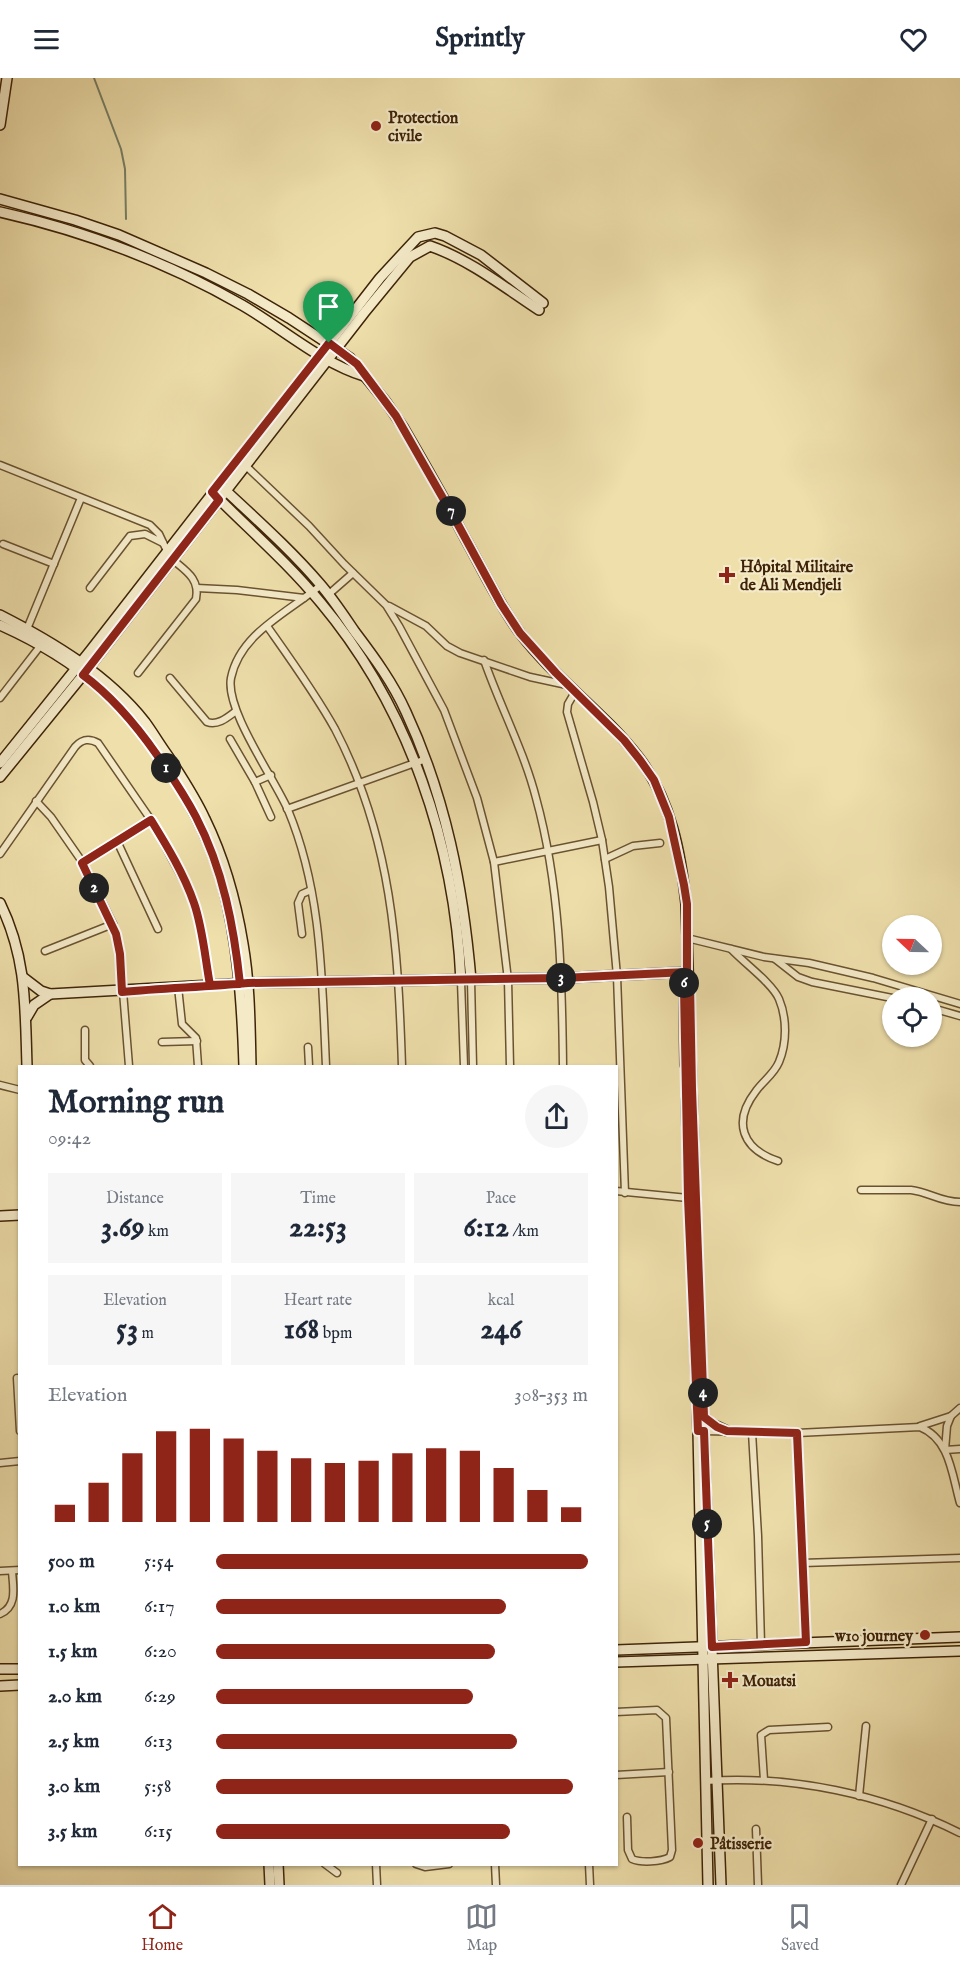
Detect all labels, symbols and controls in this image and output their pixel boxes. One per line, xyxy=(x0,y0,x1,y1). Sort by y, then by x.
text: Sprintly xyxy=(435,22,525,56)
icon: menu xyxy=(30,23,63,56)
icon: heart xyxy=(897,23,930,56)
place label: Protection civile xyxy=(388,109,459,147)
marker: Protection civile xyxy=(369,119,383,133)
pin xyxy=(303,281,354,343)
icon: arrive xyxy=(312,290,345,323)
pin: 7 xyxy=(436,496,466,526)
text: 7 xyxy=(447,501,455,521)
place label: Hôpital Militaire de Ali Mendjeli xyxy=(740,558,854,596)
marker: Hôpital Militaire de Ali Mendjeli xyxy=(718,566,736,584)
pin: 1 xyxy=(151,753,181,783)
text: 1 xyxy=(163,758,169,778)
pin: 2 xyxy=(79,873,109,903)
text: 2 xyxy=(90,878,98,898)
north arrow xyxy=(882,915,942,975)
map controls xyxy=(882,915,942,1047)
pin: 3 xyxy=(546,963,576,993)
text: 3 xyxy=(558,968,564,988)
pin: 6 xyxy=(669,968,699,998)
text: 6 xyxy=(681,973,687,993)
button: locate xyxy=(882,987,942,1047)
text: Morning run xyxy=(48,1082,224,1124)
button: share xyxy=(525,1085,588,1148)
text: 09:42 xyxy=(48,1126,91,1151)
text: Distance xyxy=(106,1189,164,1209)
text: Time xyxy=(300,1189,336,1209)
text: Pace xyxy=(486,1189,516,1209)
text: 3.69 xyxy=(101,1209,144,1247)
text: 22:53 xyxy=(289,1209,347,1247)
text: 6:12 xyxy=(463,1209,509,1247)
text: km xyxy=(144,1222,169,1242)
text: /km xyxy=(509,1222,539,1242)
text: Elevation xyxy=(103,1291,167,1311)
text: Heart rate xyxy=(284,1291,352,1311)
text: kcal xyxy=(488,1291,514,1311)
text: 53 xyxy=(116,1311,138,1349)
text: 168 xyxy=(284,1311,319,1349)
text: 246 xyxy=(480,1311,522,1349)
text: m xyxy=(138,1324,154,1344)
text: bpm xyxy=(319,1324,352,1344)
pin: 4 xyxy=(688,1378,718,1408)
text: Elevation xyxy=(48,1383,127,1408)
text: 308–353 m xyxy=(514,1383,588,1408)
text: 4 xyxy=(699,1383,707,1403)
pin: 5 xyxy=(692,1509,722,1539)
text: 5 xyxy=(704,1514,710,1534)
text: 500 m xyxy=(48,1549,95,1574)
text: 5:54 xyxy=(144,1549,173,1574)
text: 1.0 km xyxy=(48,1594,100,1619)
text: 6:17 xyxy=(144,1594,175,1619)
place label: w10 journey xyxy=(834,1627,914,1647)
marker: w10 journey xyxy=(918,1628,932,1642)
text: 1.5 km xyxy=(48,1639,98,1664)
text: 6:20 xyxy=(144,1639,177,1664)
place label: Mouatsi xyxy=(742,1672,797,1692)
marker: Mouatsi xyxy=(723,1673,737,1687)
text: 2.0 km xyxy=(48,1684,102,1709)
text: 6:29 xyxy=(144,1684,176,1709)
text: 2.5 km xyxy=(48,1729,99,1754)
text: 6:13 xyxy=(144,1729,173,1754)
text: 3.0 km xyxy=(48,1774,100,1799)
text: 5:58 xyxy=(144,1774,172,1799)
text: 3.5 km xyxy=(48,1819,98,1844)
text: 6:15 xyxy=(144,1819,172,1844)
place label: Pâtisserie xyxy=(710,1835,773,1855)
marker: Pâtisserie xyxy=(691,1836,705,1850)
tab: Home xyxy=(141,1900,183,1956)
tab: Map xyxy=(465,1900,498,1956)
tab: Saved xyxy=(781,1900,819,1956)

